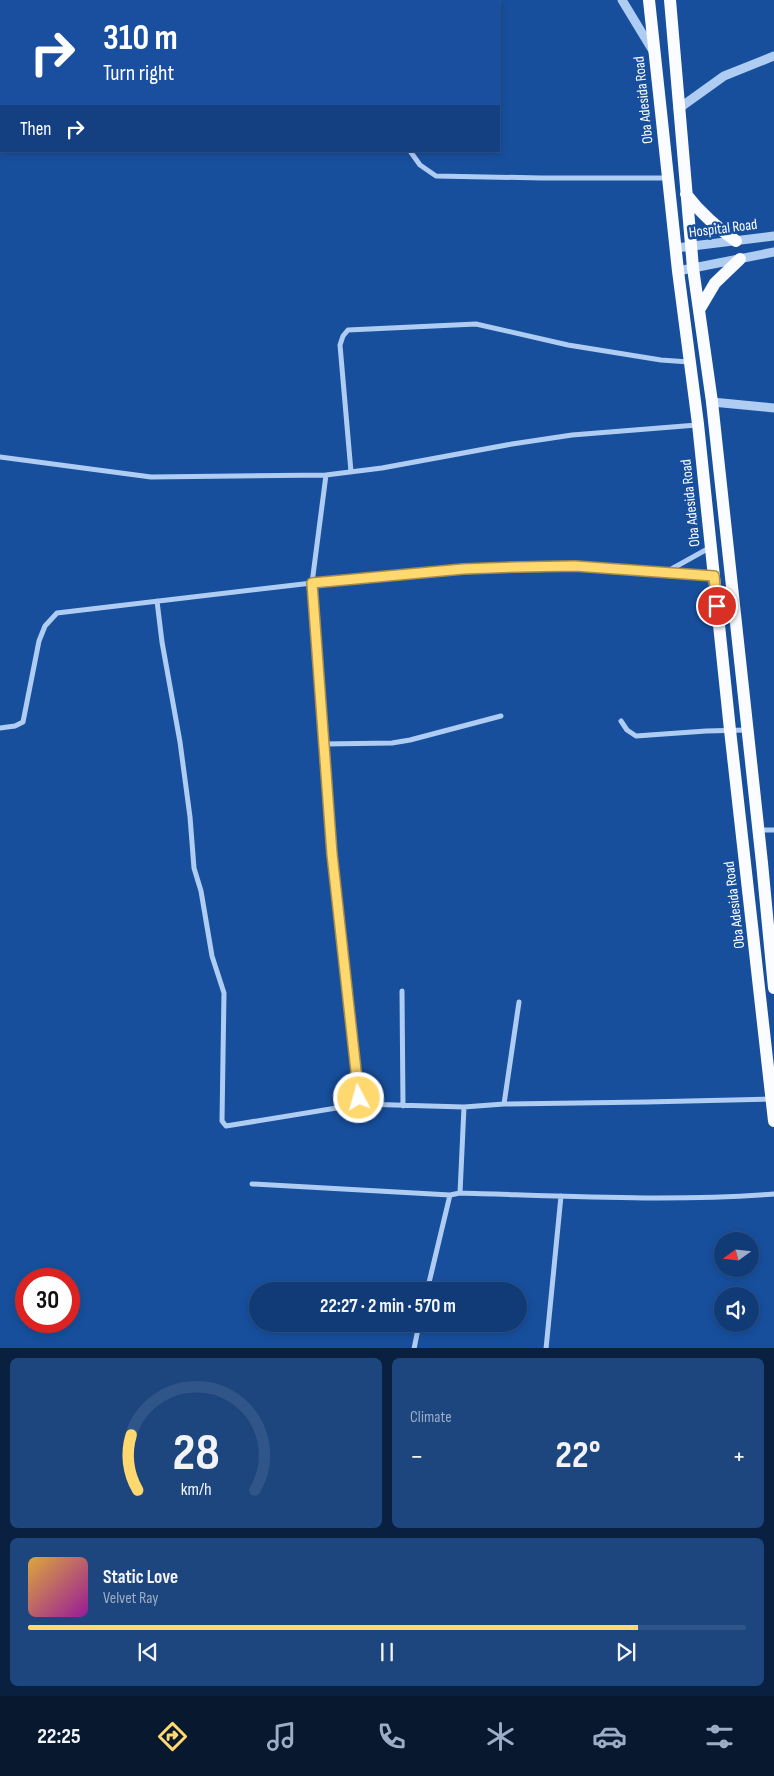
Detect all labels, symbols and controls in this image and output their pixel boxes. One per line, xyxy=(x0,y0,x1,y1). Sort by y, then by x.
text: 310 m xyxy=(103,17,178,60)
icon: right xyxy=(20,20,85,85)
street label: Oba Adesida Road xyxy=(629,55,658,145)
text: Turn right xyxy=(103,60,174,87)
icon: right xyxy=(61,115,89,143)
text: Then xyxy=(20,118,51,141)
street label: Hospital Road xyxy=(688,215,758,242)
street label: Oba Adesida Road xyxy=(676,458,705,548)
pin xyxy=(696,585,738,627)
icon: arrive xyxy=(703,592,731,620)
street label: Oba Adesida Road xyxy=(720,860,749,950)
position arrow xyxy=(332,1071,384,1123)
north arrow xyxy=(714,1232,759,1278)
map controls xyxy=(714,1232,759,1332)
speed limit sign: 30 xyxy=(15,1268,80,1333)
button: sound xyxy=(714,1287,759,1332)
text: 22:27 · 2 min · 570 m xyxy=(320,1295,456,1318)
text: Climate xyxy=(410,1408,452,1427)
text: 28 xyxy=(172,1422,220,1485)
text: 22° xyxy=(555,1433,601,1478)
text: − xyxy=(410,1440,424,1473)
text: + xyxy=(732,1440,746,1473)
text: km/h xyxy=(181,1479,211,1500)
text: Static Love xyxy=(103,1566,178,1589)
text: Velvet Ray xyxy=(103,1589,158,1608)
icon: previous xyxy=(134,1638,162,1666)
icon: pause xyxy=(373,1638,401,1666)
icon: next xyxy=(612,1638,640,1666)
icon: directions xyxy=(155,1719,190,1754)
icon: music xyxy=(264,1719,299,1754)
icon: phone xyxy=(374,1719,409,1754)
icon: climate xyxy=(483,1719,518,1754)
icon: car xyxy=(592,1719,627,1754)
icon: filters xyxy=(702,1719,737,1754)
text: 22:25 xyxy=(37,1723,81,1750)

